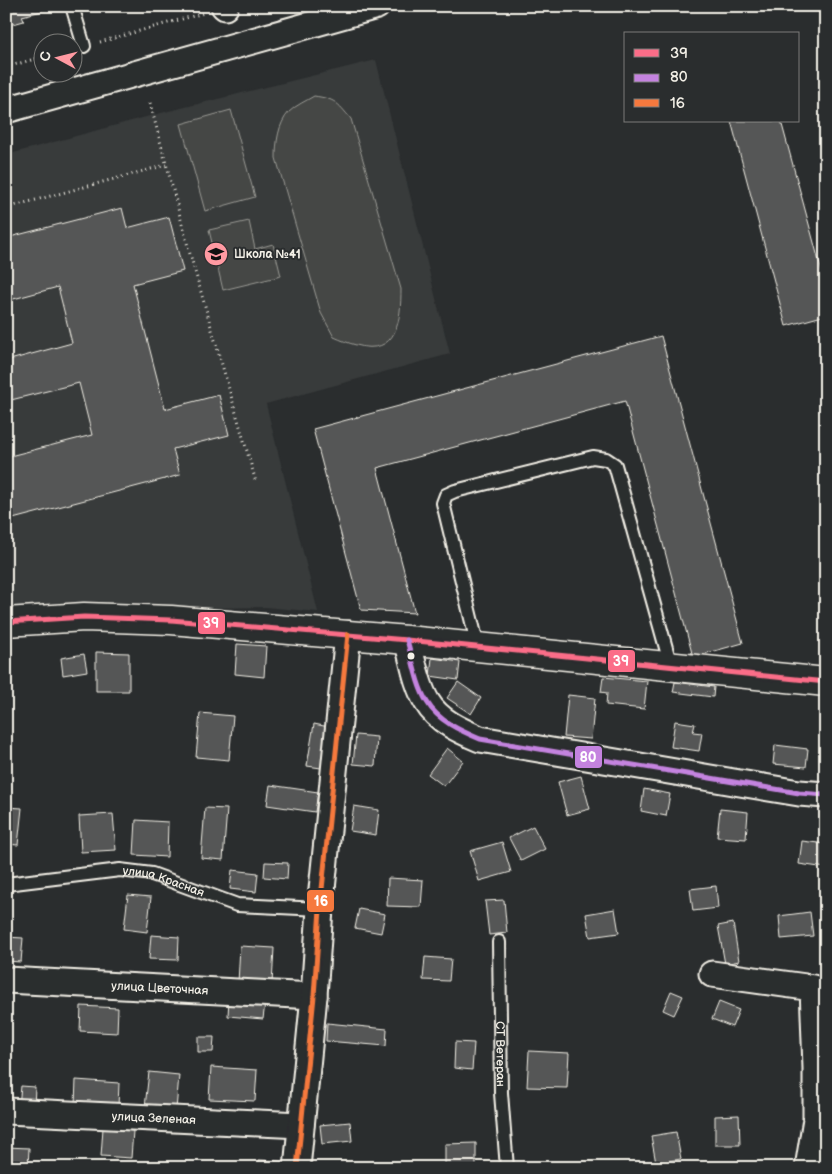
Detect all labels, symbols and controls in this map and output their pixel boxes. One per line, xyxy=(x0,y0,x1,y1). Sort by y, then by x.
north arrow xyxy=(32,32,82,82)
legend xyxy=(624,32,800,122)
text: 39 xyxy=(670,44,688,63)
text: С xyxy=(37,50,55,62)
text: 80 xyxy=(670,68,688,87)
text: 16 xyxy=(670,94,685,113)
school or university icon: Школа №41 xyxy=(203,241,229,267)
place label: Школа №41 xyxy=(234,247,301,262)
line badge: 39 xyxy=(197,611,226,635)
text: 39 xyxy=(203,615,219,632)
line badge: 39 xyxy=(607,649,636,673)
unlabelled marker xyxy=(406,651,416,661)
text: 39 xyxy=(613,653,629,670)
line badge: 80 xyxy=(574,745,603,769)
text: 80 xyxy=(579,749,597,766)
street label: улица Красная xyxy=(122,863,207,901)
line badge: 16 xyxy=(306,889,335,913)
text: 16 xyxy=(314,893,328,910)
street label: улица Цветочная xyxy=(111,978,209,999)
street label: СТ Ветеран xyxy=(492,1021,508,1087)
street label: улица Зеленая xyxy=(111,1109,197,1128)

